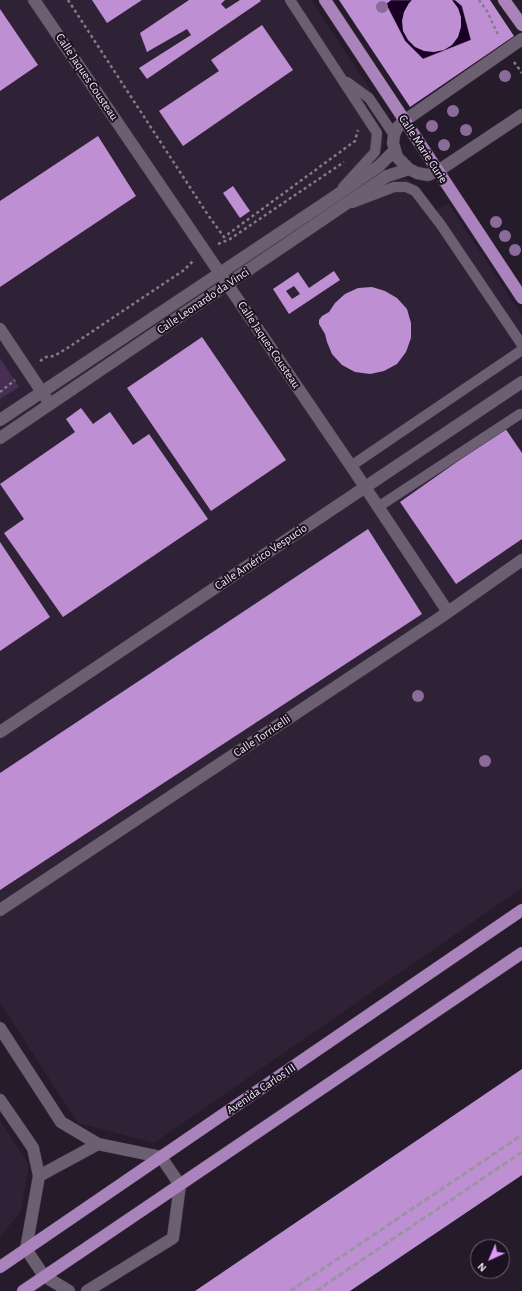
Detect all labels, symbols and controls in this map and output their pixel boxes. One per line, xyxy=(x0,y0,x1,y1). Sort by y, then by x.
street label: Calle Jaques Cousteau xyxy=(53,31,121,123)
street label: Calle Marie Curie xyxy=(396,112,450,186)
street label: Calle Leonardo da Vinci xyxy=(154,265,252,337)
street label: Calle Jaques Cousteau xyxy=(235,299,303,391)
street label: Calle Américo Vespucio xyxy=(212,521,310,593)
street label: Calle Torricelli xyxy=(231,712,293,760)
street label: Avenida Carlos III xyxy=(224,1061,298,1117)
north arrow xyxy=(470,1239,510,1279)
text: N xyxy=(475,1261,489,1274)

